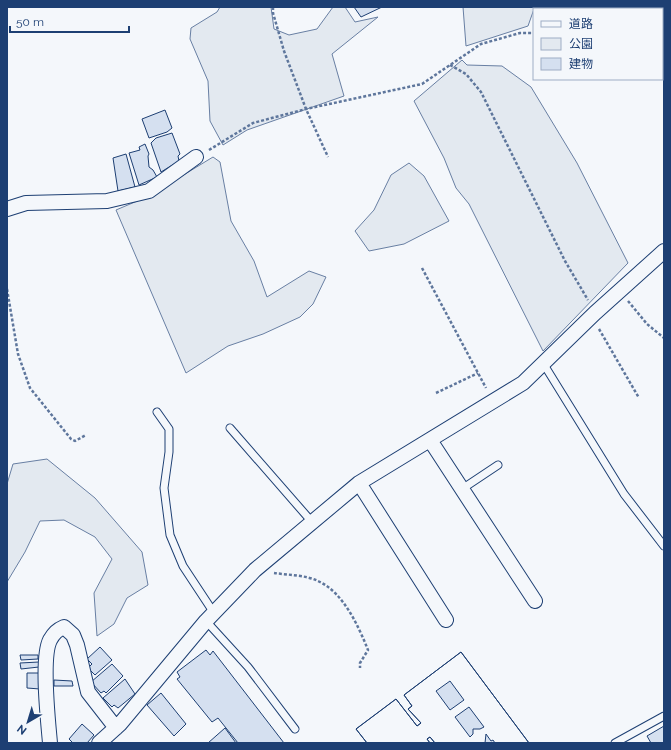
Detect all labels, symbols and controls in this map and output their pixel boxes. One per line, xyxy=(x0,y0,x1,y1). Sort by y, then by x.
scale bar xyxy=(10,8,129,34)
legend xyxy=(533,8,663,80)
text: 50 m xyxy=(16,15,44,29)
text: 道路 xyxy=(569,17,593,31)
text: 公園 xyxy=(569,37,593,51)
text: 建物 xyxy=(569,57,593,71)
north arrow xyxy=(8,702,48,742)
text: N xyxy=(15,722,29,737)

